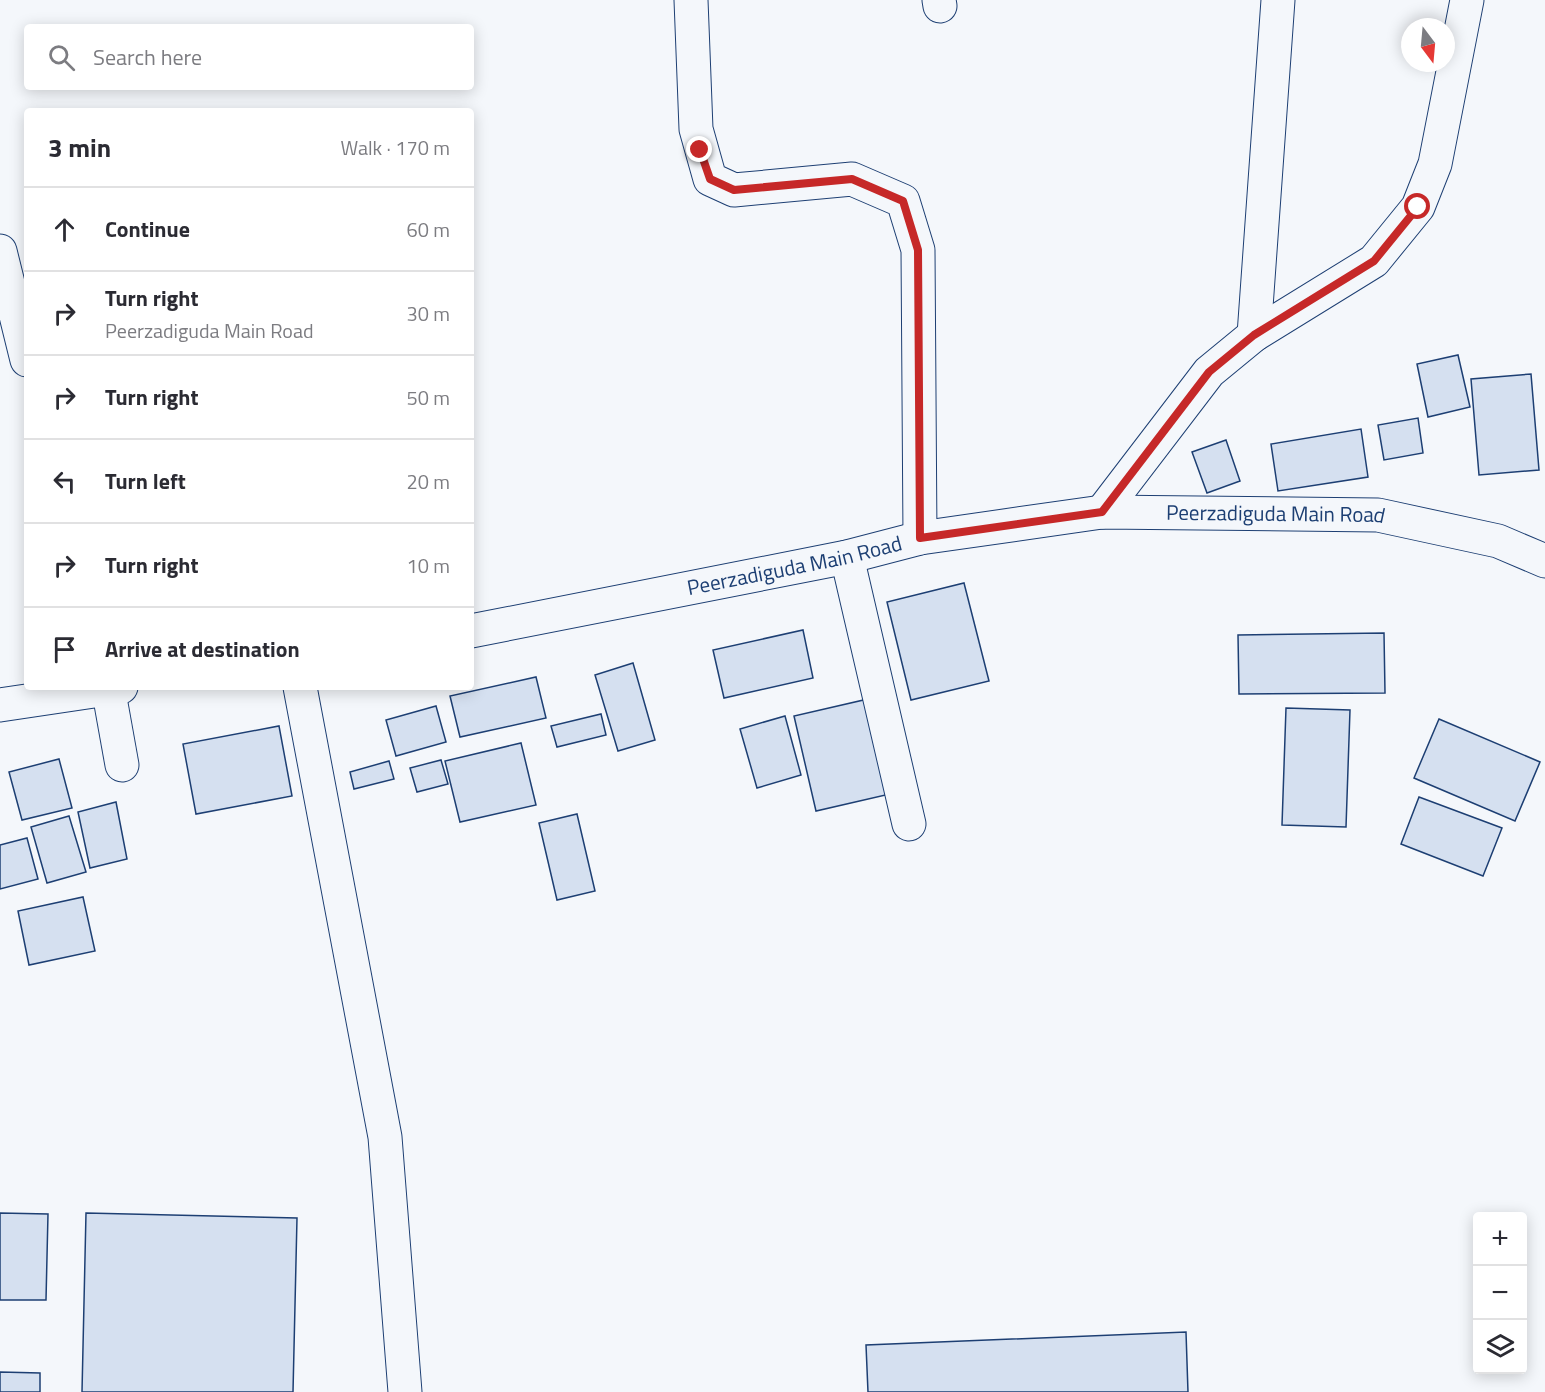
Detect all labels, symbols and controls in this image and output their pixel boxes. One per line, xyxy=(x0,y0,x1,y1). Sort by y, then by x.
north arrow xyxy=(1401,18,1455,72)
search box xyxy=(24,24,474,90)
text: Search here xyxy=(93,40,202,74)
icon: search xyxy=(45,41,78,74)
text: 3 min xyxy=(48,128,111,167)
text: Walk · 170 m xyxy=(341,132,450,163)
route end xyxy=(686,136,712,162)
route start xyxy=(1404,193,1430,219)
text: Continue xyxy=(105,212,190,246)
icon: ahead xyxy=(48,213,81,246)
text: 60 m xyxy=(406,214,450,245)
text: Turn right xyxy=(105,281,199,315)
icon: right xyxy=(48,297,81,330)
text: 30 m xyxy=(406,298,450,329)
text: Peerzadiguda Main Road xyxy=(105,315,314,346)
text: Turn right xyxy=(105,380,199,414)
icon: right xyxy=(48,381,81,414)
text: 50 m xyxy=(406,382,450,413)
text: Turn left xyxy=(105,464,186,498)
icon: left xyxy=(48,465,81,498)
text: 20 m xyxy=(406,466,450,497)
street label: Peerzadiguda Main Road xyxy=(1166,496,1388,531)
street label: Peerzadiguda Main Road xyxy=(684,526,905,603)
text: Turn right xyxy=(105,548,199,582)
icon: right xyxy=(48,549,81,582)
text: 10 m xyxy=(406,550,450,581)
text: Arrive at destination xyxy=(105,632,300,666)
icon: arrive xyxy=(48,633,81,666)
map controls xyxy=(1473,1212,1527,1374)
button: + xyxy=(1473,1212,1527,1266)
button: − xyxy=(1473,1266,1527,1320)
button: layers xyxy=(1473,1320,1527,1374)

